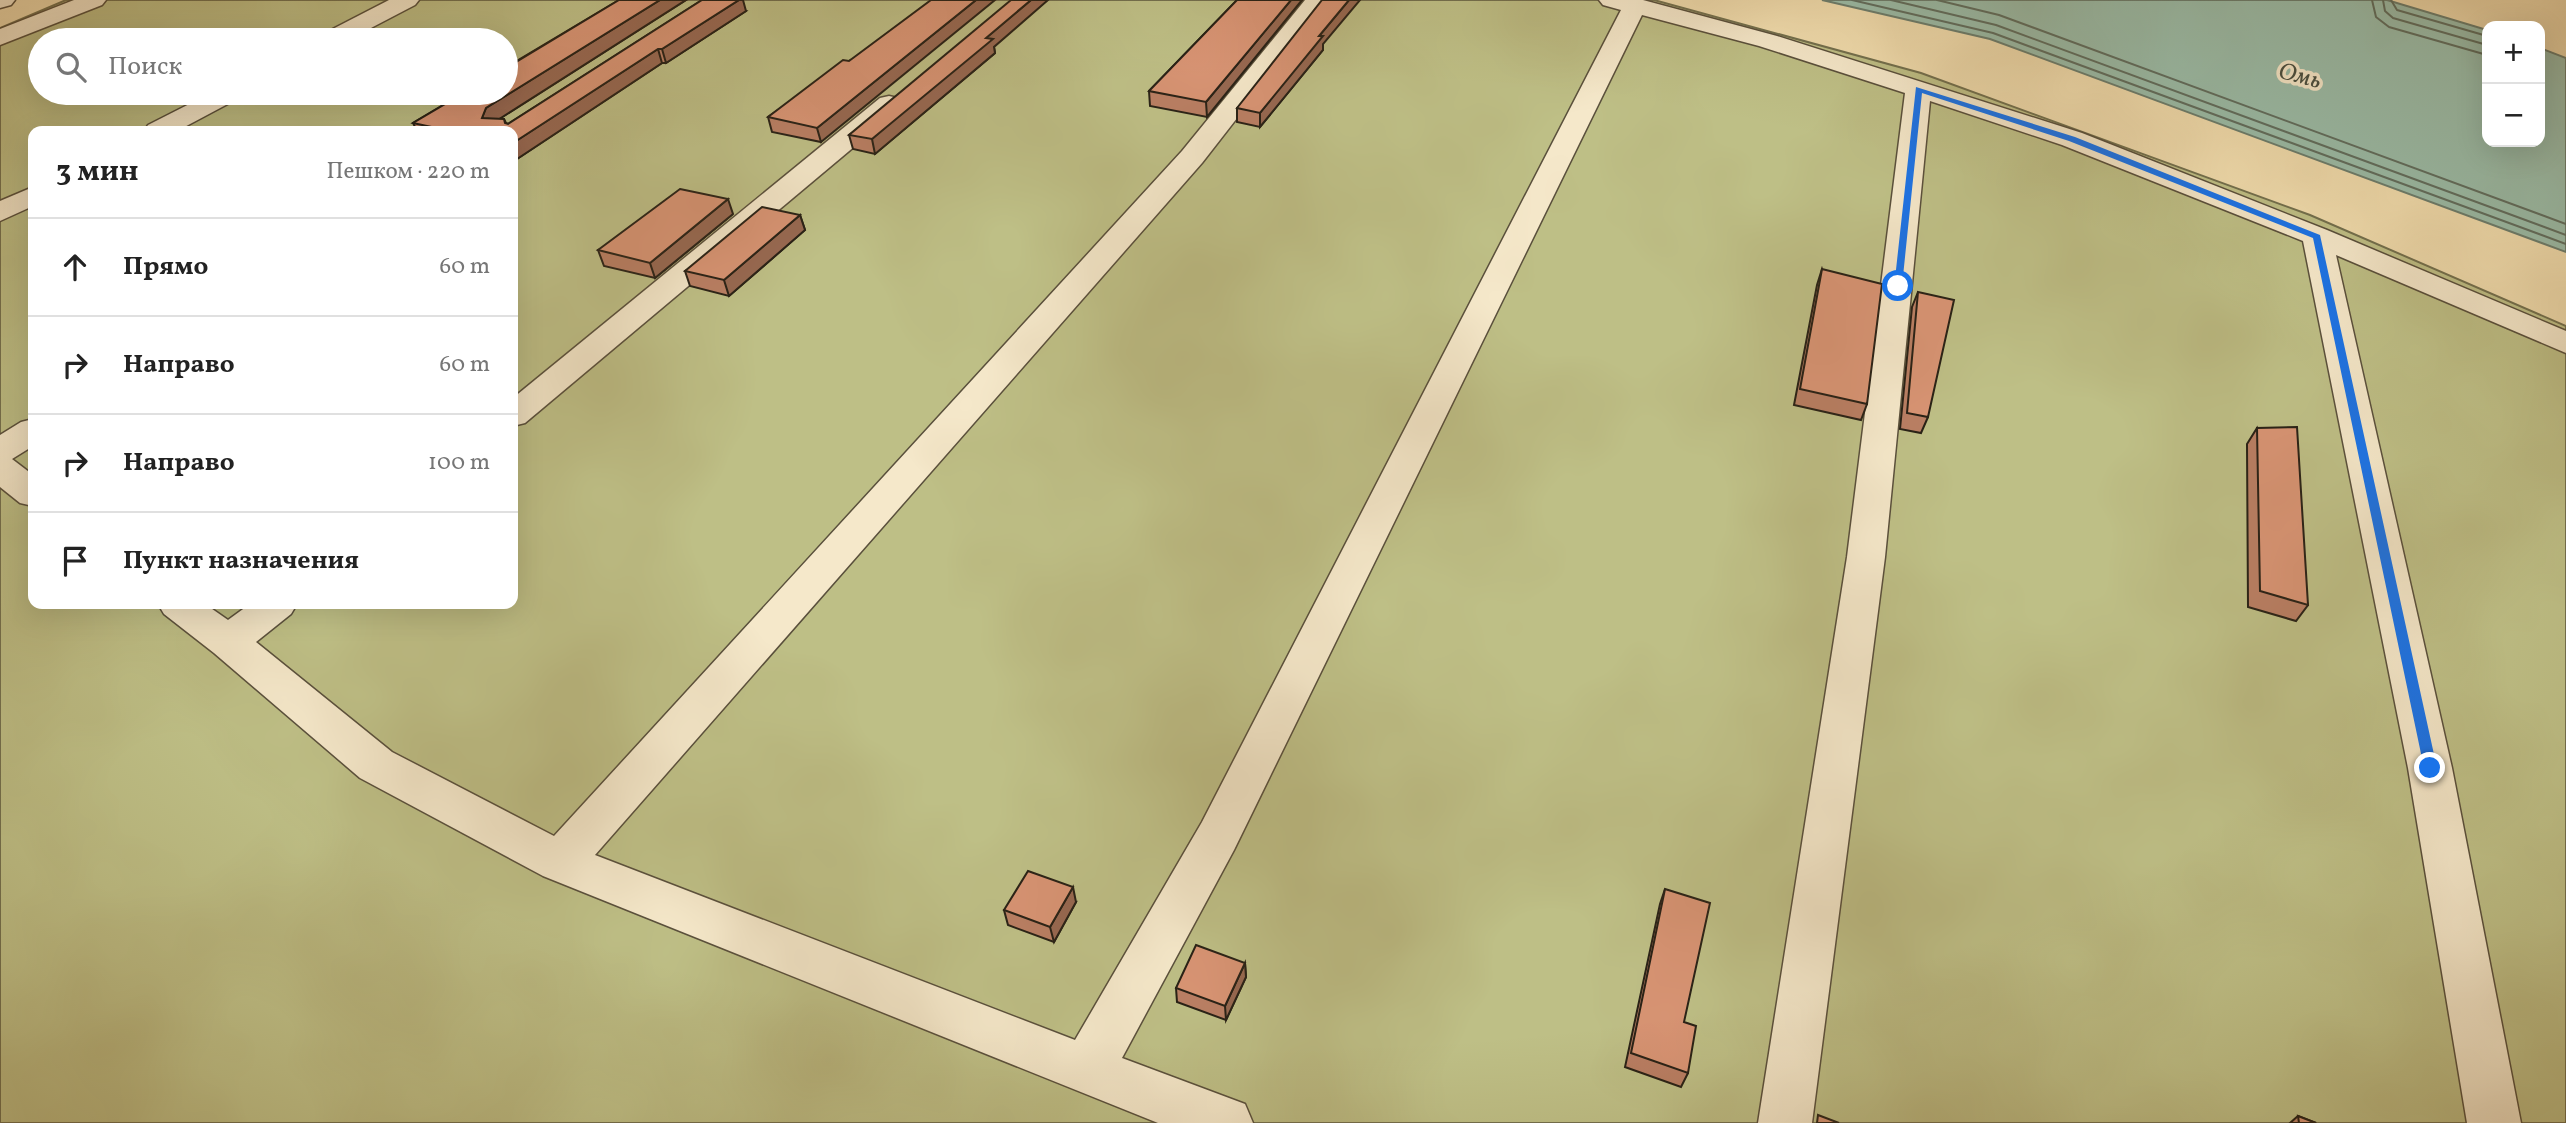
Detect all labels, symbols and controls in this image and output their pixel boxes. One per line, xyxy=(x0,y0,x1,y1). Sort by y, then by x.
map controls xyxy=(2482,21,2545,147)
button: + xyxy=(2482,21,2545,84)
search box xyxy=(28,28,518,105)
icon: search xyxy=(52,48,90,86)
text: Поиск xyxy=(108,49,182,85)
water label: Омь xyxy=(2274,55,2325,99)
button: − xyxy=(2482,84,2545,147)
text: 3 мин xyxy=(56,151,139,193)
text: Пешком · 220 m xyxy=(326,156,490,188)
icon: ahead xyxy=(56,248,94,286)
text: Прямо xyxy=(123,249,208,285)
text: 60 m xyxy=(440,251,490,283)
route start xyxy=(1882,270,1913,301)
icon: right xyxy=(56,346,94,384)
text: Направо xyxy=(123,347,235,383)
text: 60 m xyxy=(440,349,490,381)
icon: right xyxy=(56,444,94,482)
text: Направо xyxy=(123,445,235,481)
text: 100 m xyxy=(428,447,490,479)
icon: arrive xyxy=(56,542,94,580)
text: Пункт назначения xyxy=(123,543,359,579)
route end xyxy=(2414,752,2445,783)

